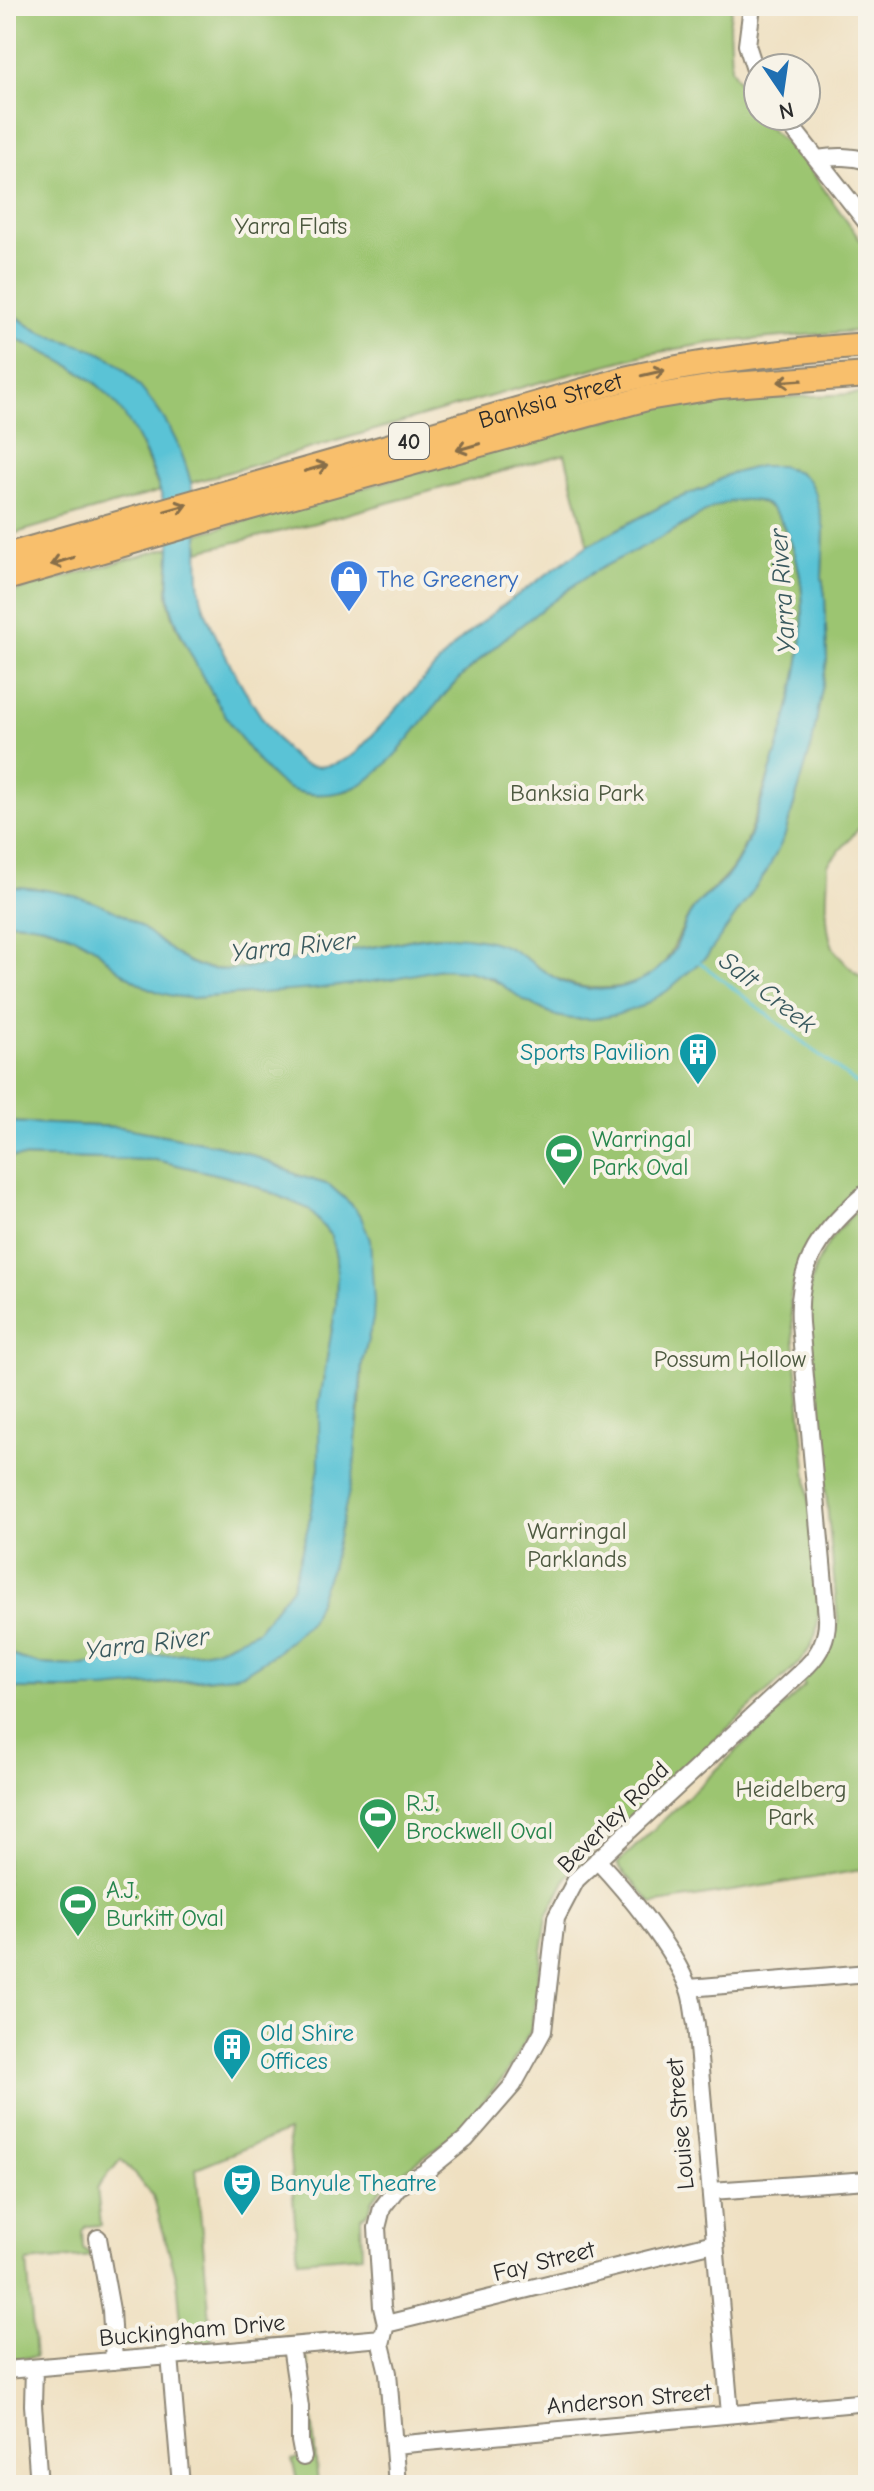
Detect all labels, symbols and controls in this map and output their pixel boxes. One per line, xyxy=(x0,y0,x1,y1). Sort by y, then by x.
north arrow xyxy=(742,52,822,132)
text: N xyxy=(776,96,796,125)
park label: Yarra Flats xyxy=(235,212,347,240)
one-way arrow xyxy=(639,365,665,380)
street label: Banksia Street xyxy=(475,366,626,434)
one-way arrow xyxy=(777,374,804,389)
road number: 40 xyxy=(389,423,429,459)
one-way arrow xyxy=(456,440,482,455)
one-way arrow xyxy=(302,460,328,475)
one-way arrow xyxy=(163,500,189,515)
water label: Yarra River xyxy=(764,526,802,654)
one-way arrow xyxy=(49,554,75,569)
shop icon: The Greenery xyxy=(328,558,370,613)
place label: The Greenery xyxy=(377,565,519,593)
park label: Banksia Park xyxy=(510,779,644,807)
water label: Yarra River xyxy=(229,925,358,968)
water label: Salt Creek xyxy=(713,946,822,1040)
building icon: Sports Pavilion xyxy=(677,1031,719,1086)
place label: Sports Pavilion xyxy=(520,1038,670,1066)
place label: Warringal Park Oval xyxy=(592,1125,692,1181)
sports icon: Warringal Park Oval xyxy=(543,1132,585,1187)
park label: Possum Hollow xyxy=(654,1345,807,1373)
park label: Warringal Parklands xyxy=(527,1517,627,1573)
water label: Yarra River xyxy=(83,1621,213,1666)
street label: Beverley Road xyxy=(552,1756,674,1878)
park label: Heidelberg Park xyxy=(735,1775,847,1831)
place label: R.J. Brockwell Oval xyxy=(406,1789,553,1845)
sports icon: R.J. Brockwell Oval xyxy=(357,1796,399,1851)
place label: A.J. Burkitt Oval xyxy=(106,1876,224,1932)
sports icon: A.J. Burkitt Oval xyxy=(57,1883,99,1938)
place label: Old Shire Offices xyxy=(260,2019,354,2075)
building icon: Old Shire Offices xyxy=(211,2026,253,2081)
street label: Louise Street xyxy=(660,2056,700,2191)
theatre icon: Banyule Theatre xyxy=(221,2162,263,2217)
place label: Banyule Theatre xyxy=(270,2169,437,2197)
street label: Fay Street xyxy=(490,2235,599,2287)
street label: Buckingham Drive xyxy=(98,2308,286,2352)
street label: Anderson Street xyxy=(545,2378,714,2420)

